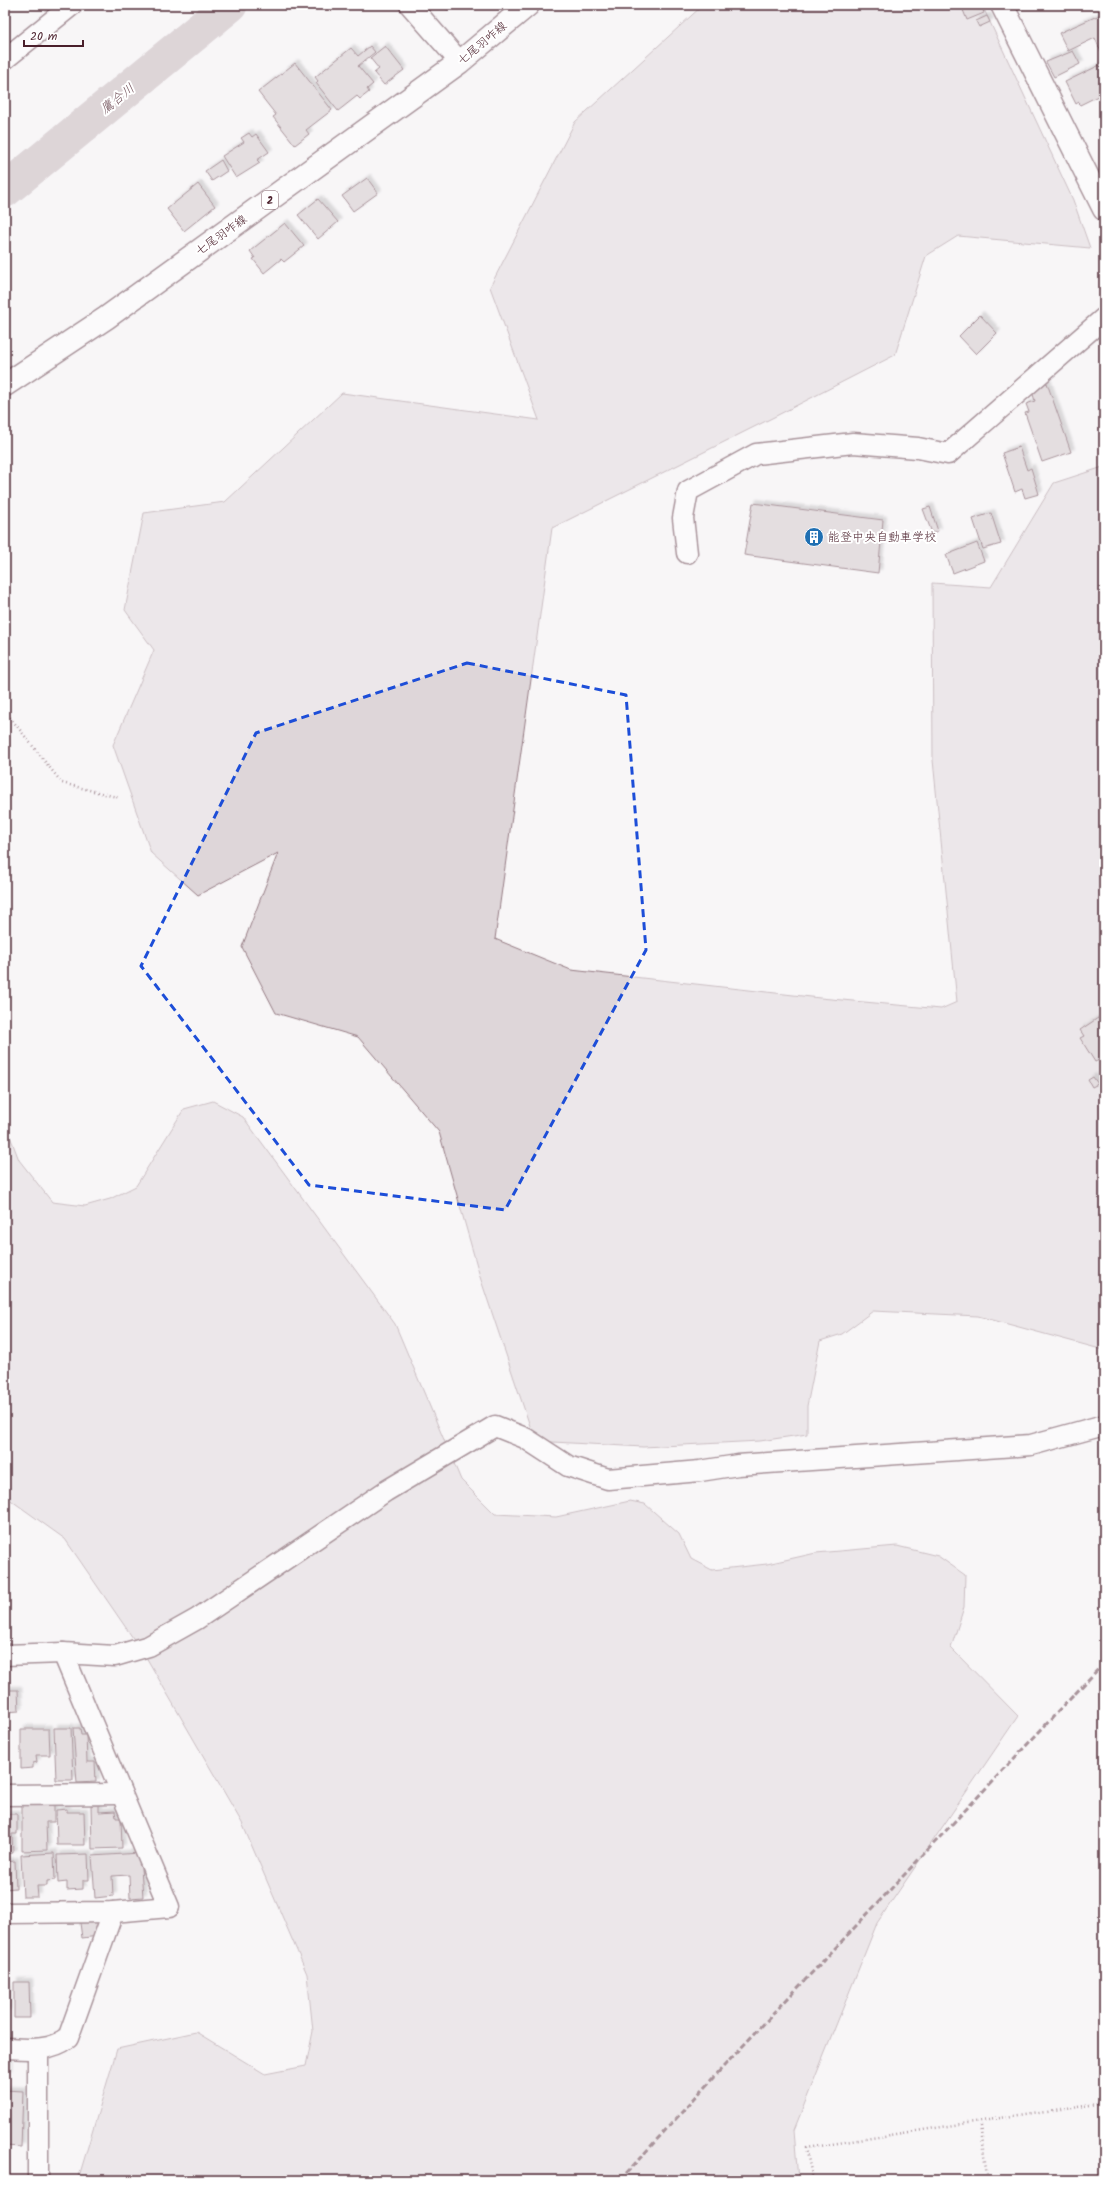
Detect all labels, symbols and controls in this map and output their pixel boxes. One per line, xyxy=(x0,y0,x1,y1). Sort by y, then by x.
street label: 七尾羽咋線 xyxy=(453,17,511,70)
scale bar xyxy=(24,22,83,48)
text: 20 m xyxy=(30,27,58,46)
water label: 鷹合川 xyxy=(96,79,140,120)
road number: 2 xyxy=(262,191,278,209)
street label: 七尾羽咋線 xyxy=(191,210,251,261)
building icon: 能登中央自動車学校 xyxy=(803,526,825,548)
place label: 能登中央自動車学校 xyxy=(828,528,936,547)

